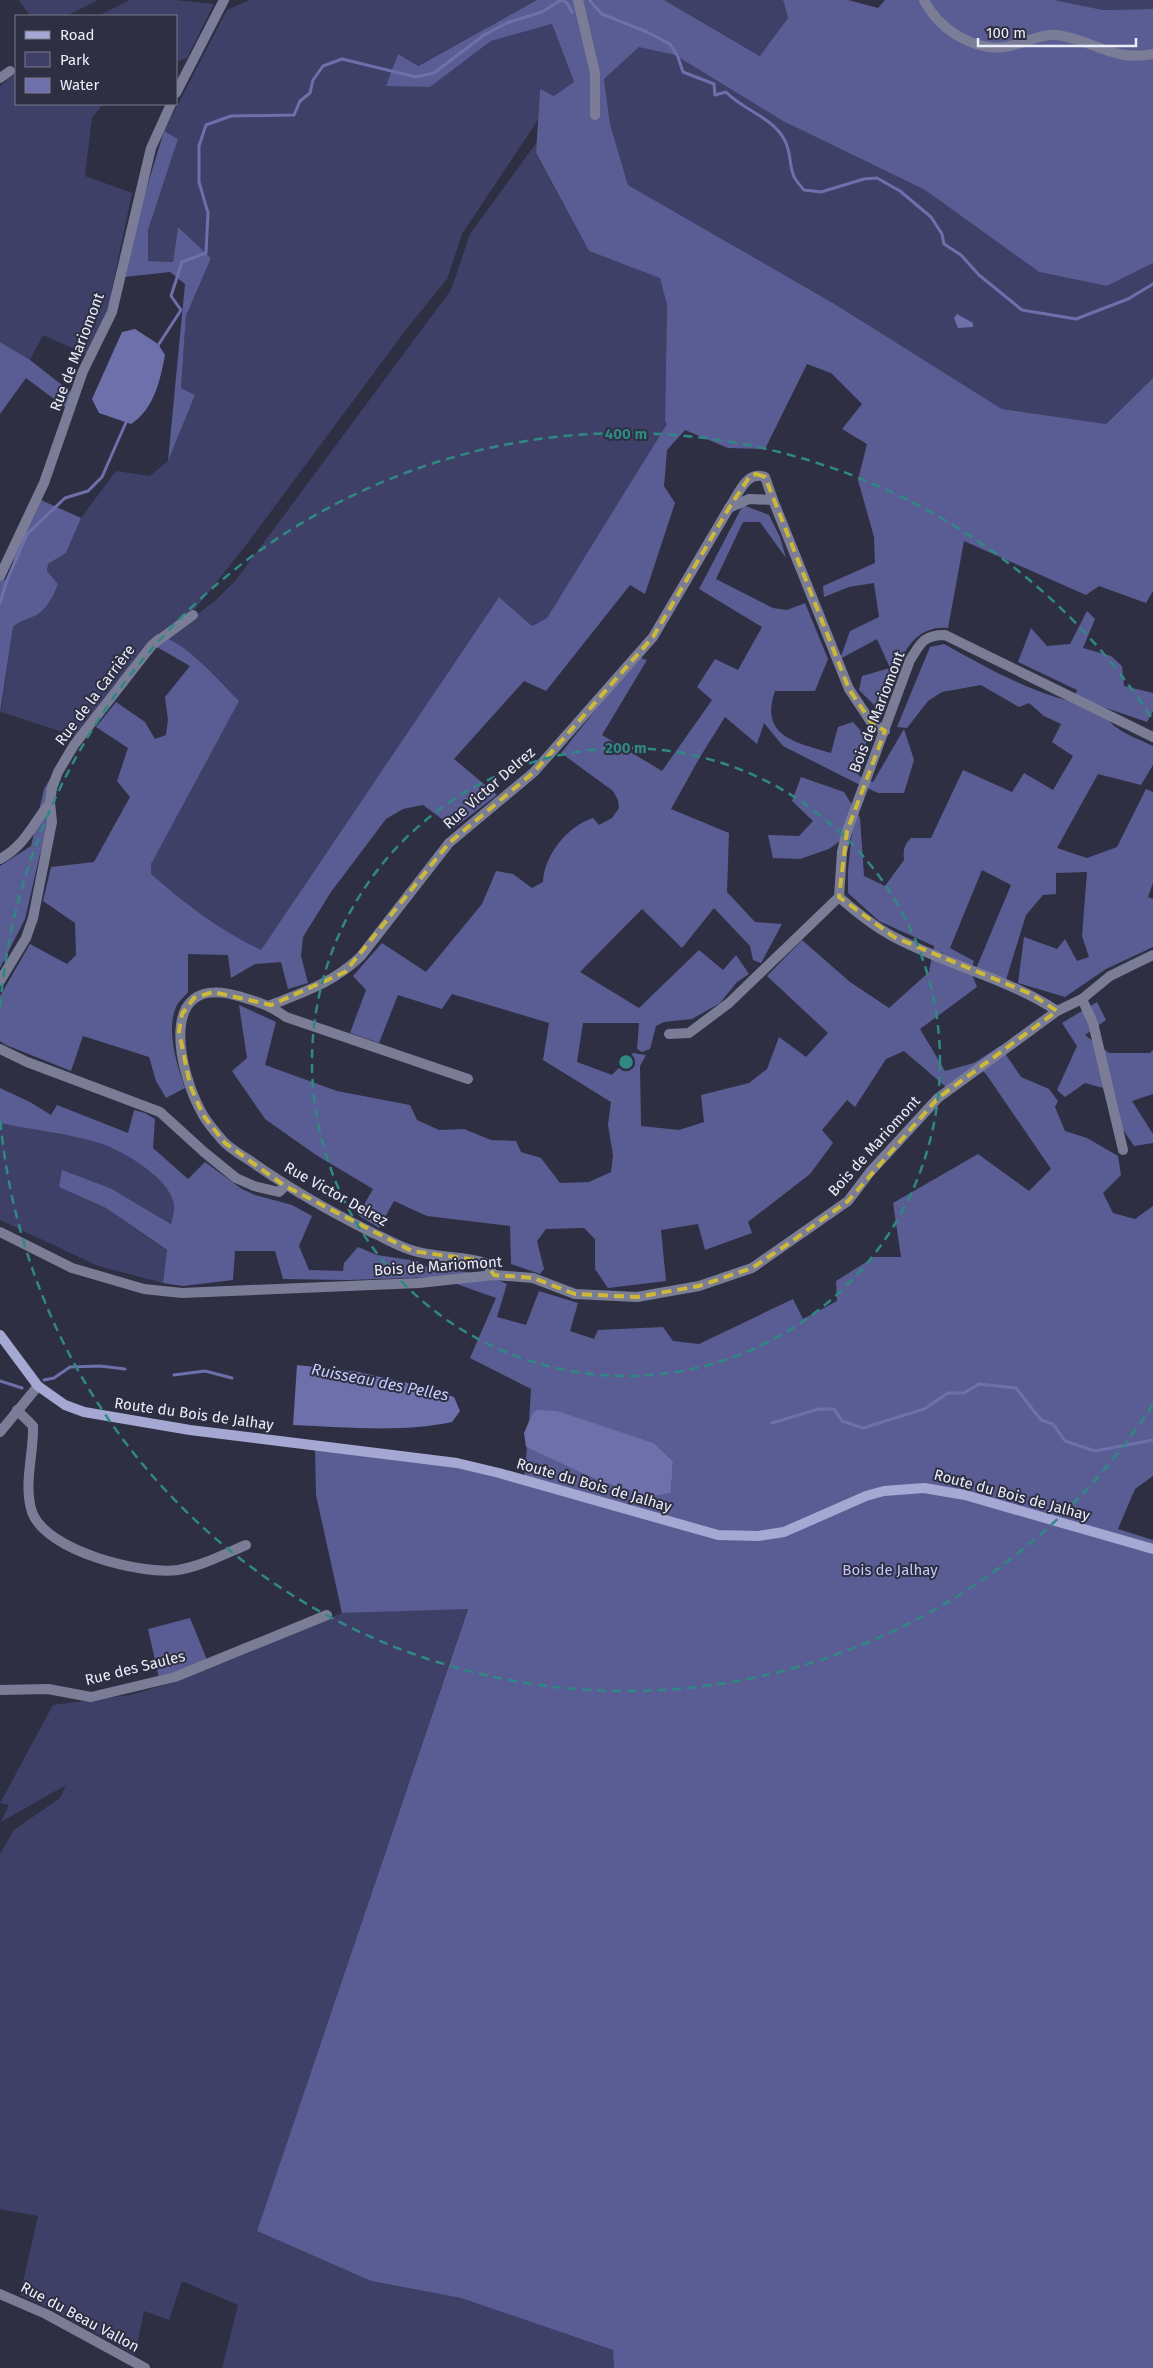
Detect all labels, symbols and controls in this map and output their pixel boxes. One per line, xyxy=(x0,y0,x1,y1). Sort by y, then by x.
legend xyxy=(15,15,178,105)
scale bar xyxy=(978,15,1136,47)
text: 100 m xyxy=(986,24,1026,42)
text: Road xyxy=(60,26,95,44)
text: Park xyxy=(60,51,90,69)
text: Water xyxy=(60,76,99,94)
street label: Rue de Mariomont xyxy=(46,290,108,414)
text: 400 m xyxy=(605,425,647,443)
street label: Rue de la Carrière xyxy=(51,641,139,749)
street label: Bois de Mariomont xyxy=(846,648,909,775)
text: 200 m xyxy=(605,739,647,757)
street label: Rue Victor Delrez xyxy=(439,743,539,833)
centre of rings xyxy=(617,1053,635,1071)
street label: Bois de Mariomont xyxy=(824,1092,924,1200)
street label: Rue Victor Delrez xyxy=(281,1158,391,1230)
street label: Bois de Mariomont xyxy=(373,1252,503,1279)
water label: Ruisseau des Pelles xyxy=(310,1359,450,1405)
street label: Route du Bois de Jalhay xyxy=(113,1394,275,1434)
street label: Route du Bois de Jalhay xyxy=(514,1454,674,1516)
street label: Route du Bois de Jalhay xyxy=(932,1466,1093,1525)
park label: Bois de Jalhay xyxy=(842,1561,938,1579)
street label: Rue des Saules xyxy=(83,1647,187,1689)
street label: Rue du Beau Vallon xyxy=(18,2278,142,2356)

